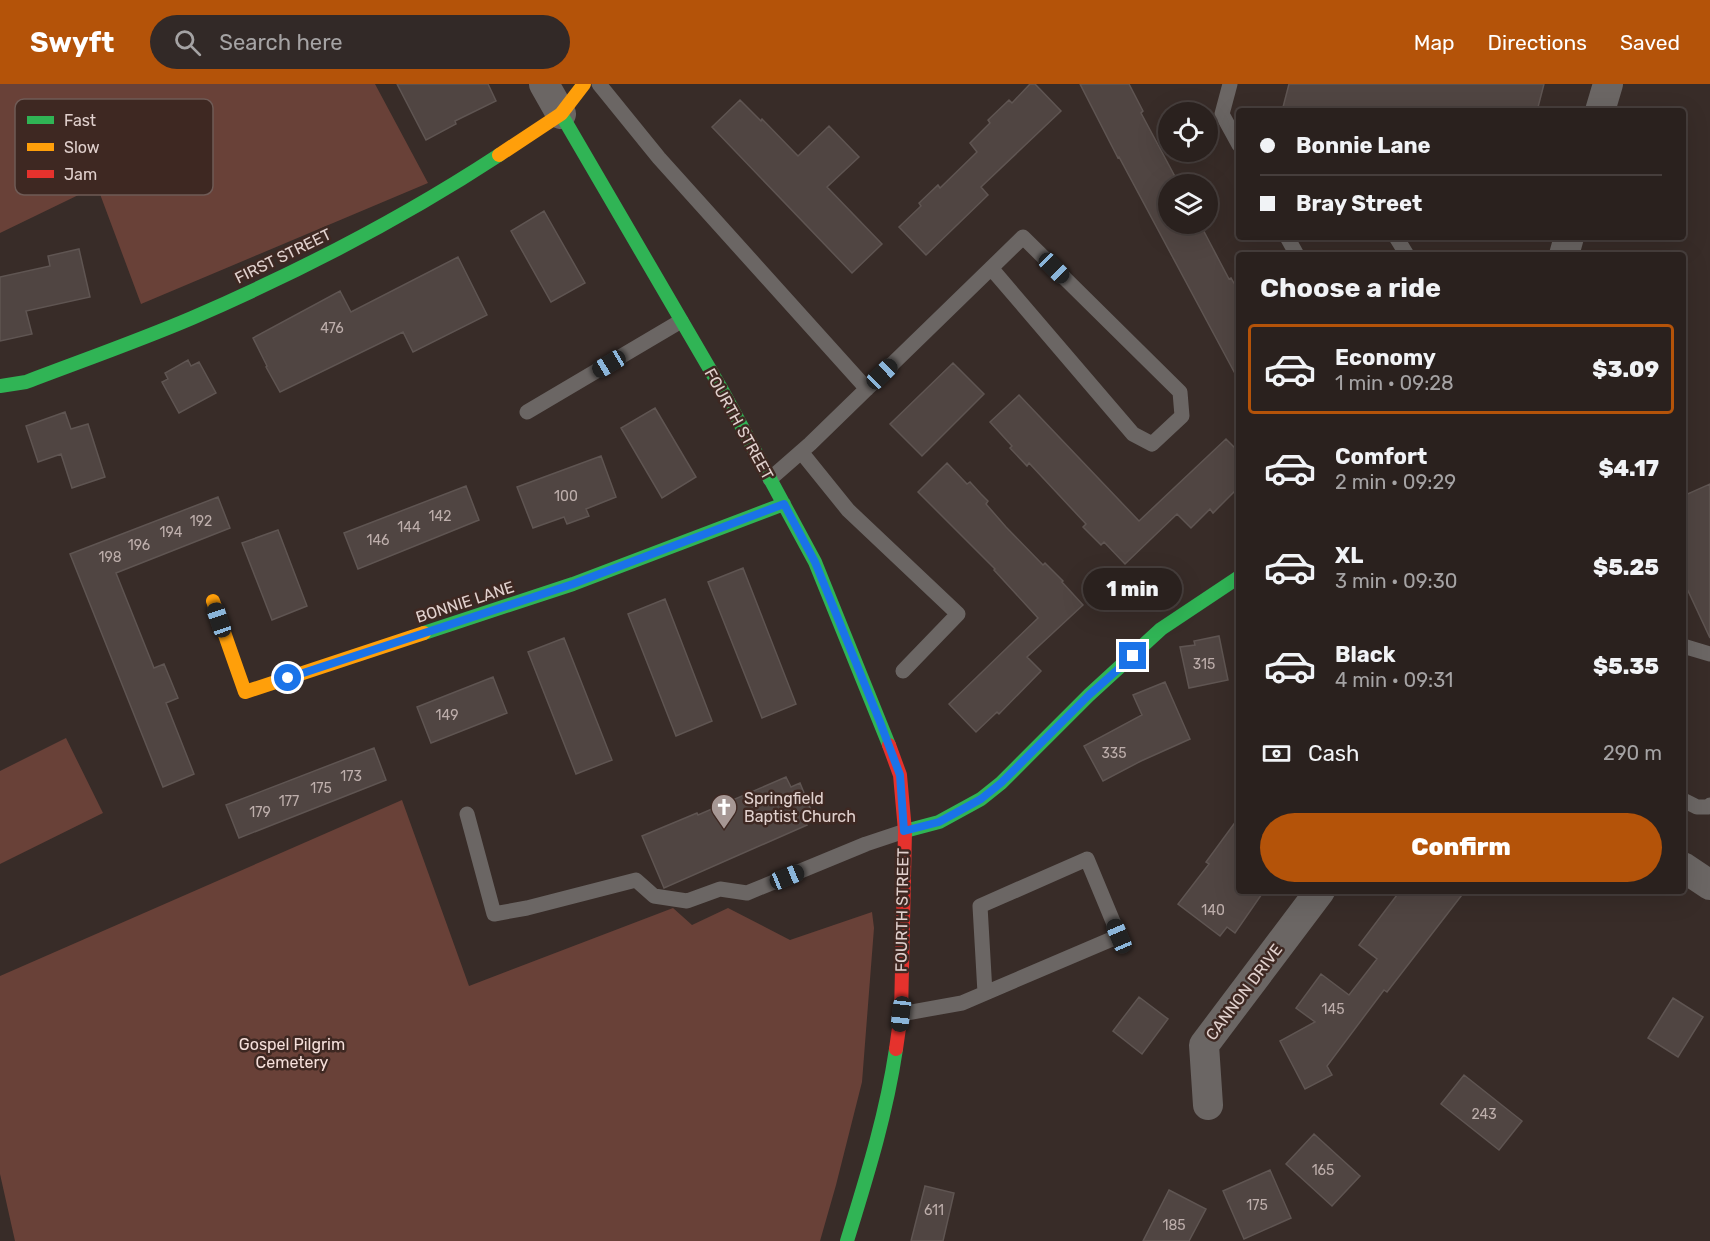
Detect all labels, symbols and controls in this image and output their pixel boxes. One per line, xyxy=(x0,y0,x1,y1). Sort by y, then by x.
search box xyxy=(150,15,570,69)
text: Swyft xyxy=(30,26,114,59)
icon: search xyxy=(171,26,204,59)
text: Search here xyxy=(219,29,343,56)
text: Map xyxy=(1414,30,1455,55)
text: Directions xyxy=(1488,30,1587,55)
text: Saved xyxy=(1620,30,1680,55)
legend xyxy=(15,99,213,195)
map controls xyxy=(1158,102,1218,234)
button: locate xyxy=(1158,102,1218,162)
text: Fast xyxy=(64,111,96,130)
text: Bonnie Lane xyxy=(1296,132,1431,159)
text: Slow xyxy=(64,138,100,157)
text: Jam xyxy=(64,165,97,184)
button: layers xyxy=(1158,174,1218,234)
text: Bray Street xyxy=(1296,190,1422,217)
street label: FIRST STREET xyxy=(232,224,334,288)
car xyxy=(1035,249,1073,287)
text: Choose a ride xyxy=(1260,272,1441,304)
house number: 476 xyxy=(320,320,344,337)
icon: car xyxy=(1263,342,1317,396)
text: Economy xyxy=(1335,344,1436,371)
car xyxy=(589,347,629,381)
car xyxy=(863,355,901,393)
text: $3.09 xyxy=(1592,356,1659,383)
street label: FOURTH STREET xyxy=(701,365,777,483)
text: 1 min · 09:28 xyxy=(1335,371,1454,395)
icon: car xyxy=(1263,441,1317,495)
text: Comfort xyxy=(1335,443,1427,470)
text: $4.17 xyxy=(1598,455,1659,482)
text: 2 min · 09:29 xyxy=(1335,470,1456,494)
house number: 100 xyxy=(554,488,578,505)
house number: 142 xyxy=(429,508,451,525)
house number: 192 xyxy=(190,513,212,530)
house number: 144 xyxy=(397,519,421,536)
house number: 194 xyxy=(160,524,183,541)
house number: 146 xyxy=(366,532,390,549)
house number: 196 xyxy=(128,537,150,554)
icon: car xyxy=(1263,540,1317,594)
text: XL xyxy=(1335,542,1363,569)
house number: 198 xyxy=(98,549,122,566)
text: $5.25 xyxy=(1593,554,1659,581)
callout: 1 min xyxy=(1084,569,1182,611)
text: 3 min · 09:30 xyxy=(1335,569,1457,593)
street label: BONNIE LANE xyxy=(413,577,517,627)
text: 1 min xyxy=(1106,577,1159,601)
car xyxy=(205,600,233,640)
icon: car xyxy=(1263,639,1317,693)
text: Black xyxy=(1335,641,1396,668)
route end xyxy=(1119,642,1146,669)
text: $5.35 xyxy=(1593,653,1659,680)
house number: 315 xyxy=(1193,656,1215,673)
route start xyxy=(274,664,301,691)
text: 4 min · 09:31 xyxy=(1335,668,1453,692)
house number: 149 xyxy=(436,707,458,724)
icon: cash xyxy=(1260,737,1293,770)
text: Cash xyxy=(1308,740,1359,767)
text: 290 m xyxy=(1603,741,1662,765)
house number: 335 xyxy=(1101,745,1127,762)
house number: 173 xyxy=(340,768,362,785)
house number: 175 xyxy=(310,780,332,797)
place label: Springfield Baptist Church xyxy=(744,789,856,826)
church icon: Springfield Baptist Church xyxy=(709,792,739,830)
house number: 177 xyxy=(279,793,299,810)
house number: 179 xyxy=(249,804,271,821)
button: Confirm xyxy=(1260,813,1662,882)
street label: FOURTH STREET xyxy=(891,848,913,972)
car xyxy=(767,862,807,892)
house number: 140 xyxy=(1201,902,1225,919)
car xyxy=(1104,916,1134,956)
street label: CANNON DRIVE xyxy=(1202,940,1286,1044)
car xyxy=(890,995,912,1033)
house number: 145 xyxy=(1321,1001,1345,1018)
park label: Gospel Pilgrim Cemetery xyxy=(239,1035,345,1072)
house number: 243 xyxy=(1471,1106,1497,1123)
house number: 165 xyxy=(1312,1162,1334,1179)
house number: 175 xyxy=(1246,1197,1268,1214)
house number: 611 xyxy=(924,1202,944,1219)
house number: 185 xyxy=(1162,1217,1186,1234)

